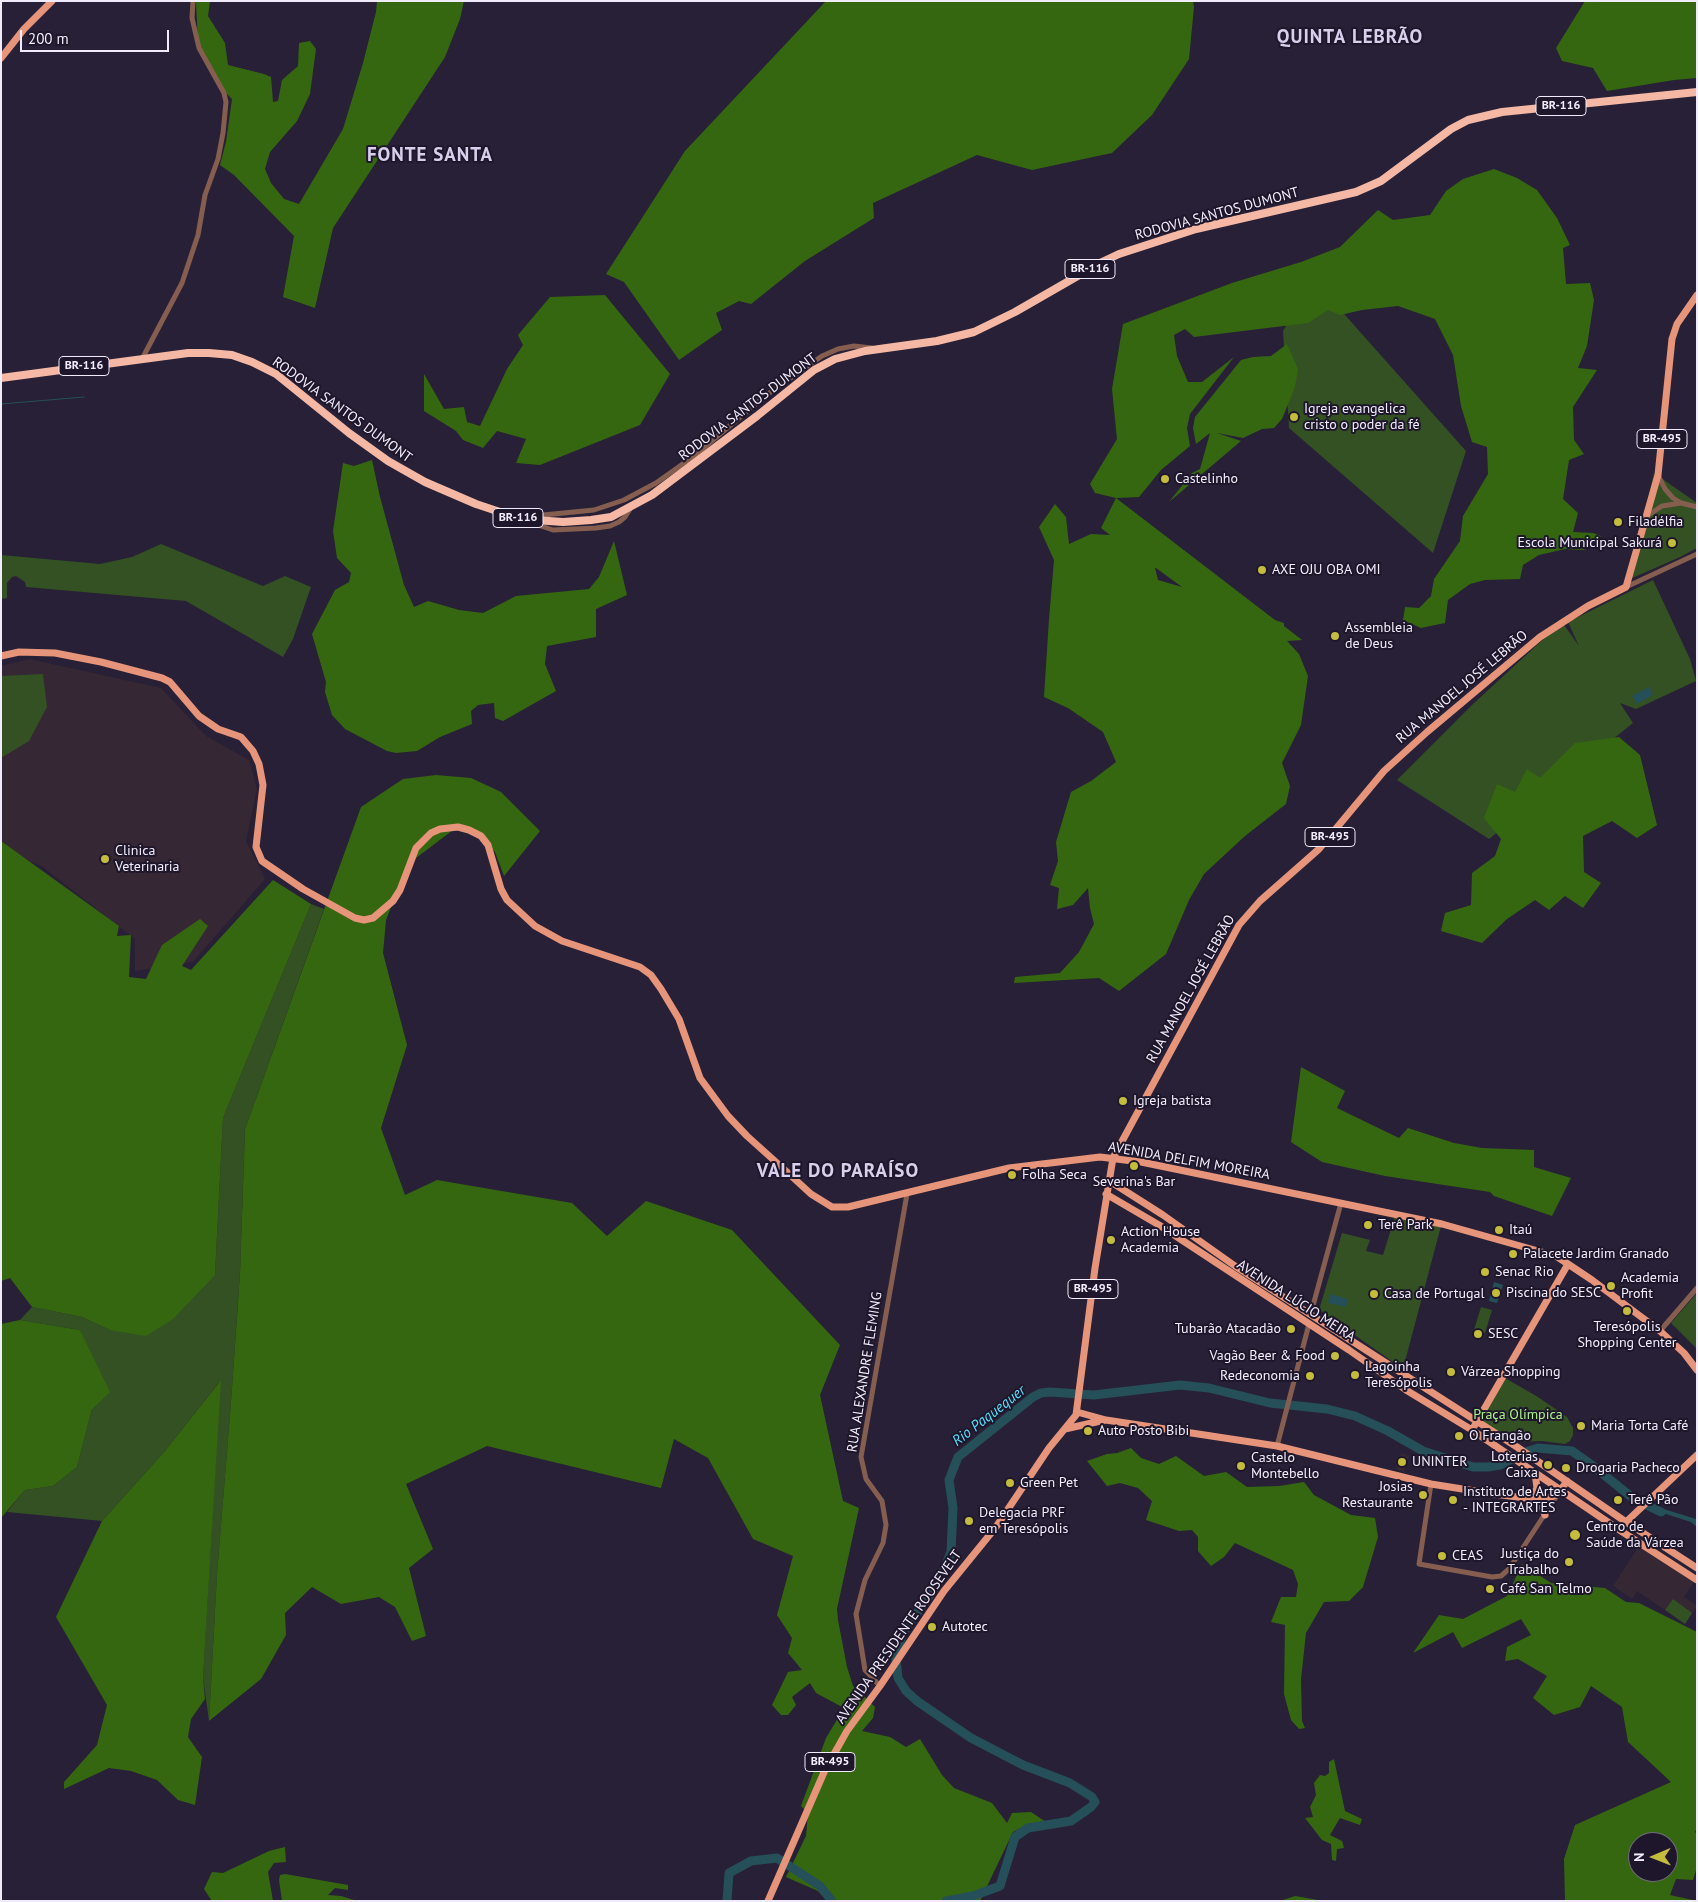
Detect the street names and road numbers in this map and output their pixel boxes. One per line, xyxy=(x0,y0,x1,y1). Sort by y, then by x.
road number: BR-116 xyxy=(1536,96,1586,115)
street label: RODOVIA SANTOS DUMONT xyxy=(1133,184,1301,244)
road number: BR-116 xyxy=(1065,260,1115,278)
street label: RODOVIA SANTOS DUMONT xyxy=(676,350,820,464)
street label: RODOVIA SANTOS DUMONT xyxy=(269,354,415,466)
road number: BR-116 xyxy=(59,356,109,376)
road number: BR-495 xyxy=(1637,429,1687,448)
road number: BR-116 xyxy=(493,508,543,528)
street label: RUA MANOEL JOSÉ LEBRÃO xyxy=(1393,627,1531,747)
road number: BR-495 xyxy=(1305,828,1355,846)
street label: RUA MANOEL JOSÉ LEBRÃO xyxy=(1143,912,1239,1066)
street label: AVENIDA DELFIM MOREIRA xyxy=(1107,1138,1271,1184)
street label: AVENIDA LÚCIO MEIRA xyxy=(1234,1256,1358,1346)
road number: BR-495 xyxy=(1068,1280,1118,1298)
street label: RUA ALEXANDRE FLEMING xyxy=(844,1291,886,1453)
street label: AVENIDA PRESIDENTE ROOSEVELT xyxy=(832,1547,966,1727)
road number: BR-495 xyxy=(805,1752,855,1771)

